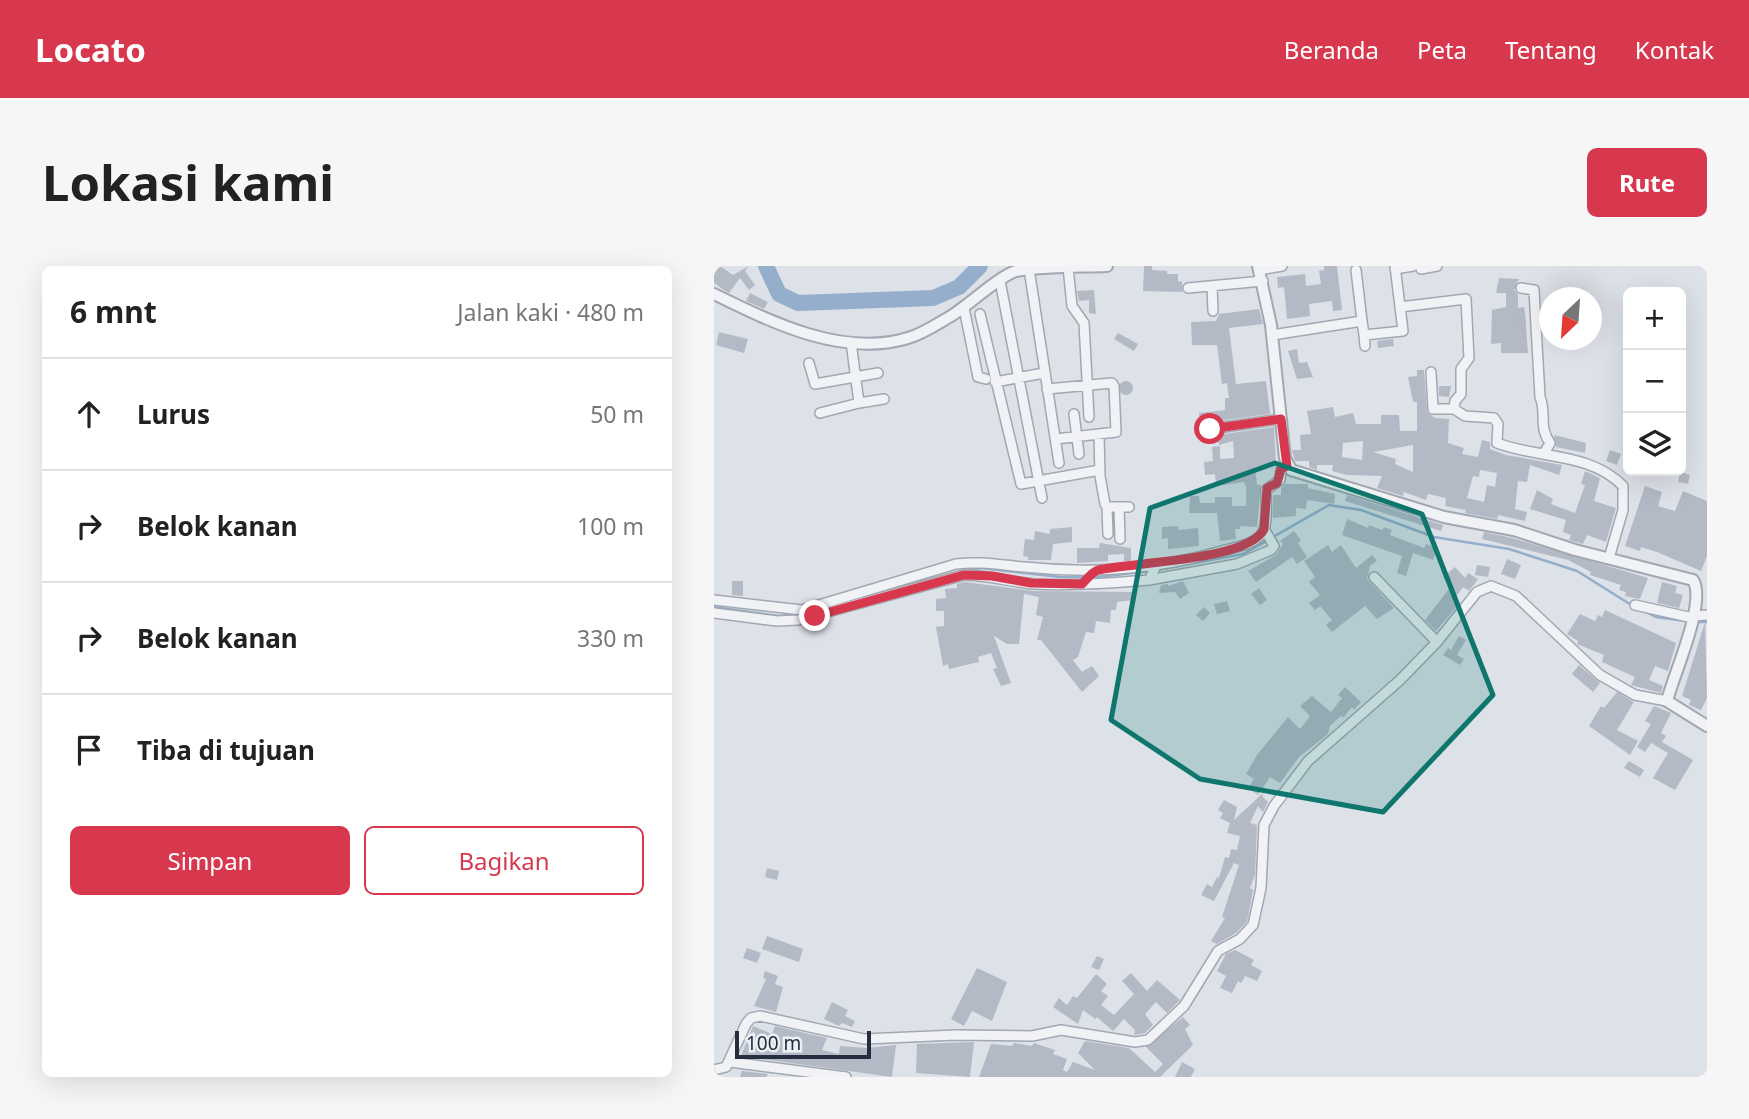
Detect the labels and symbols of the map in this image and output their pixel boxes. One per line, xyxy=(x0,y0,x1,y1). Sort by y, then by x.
north arrow xyxy=(1539,287,1602,350)
route start xyxy=(1194,413,1225,444)
route end xyxy=(799,600,830,631)
scale bar xyxy=(735,1028,872,1060)

